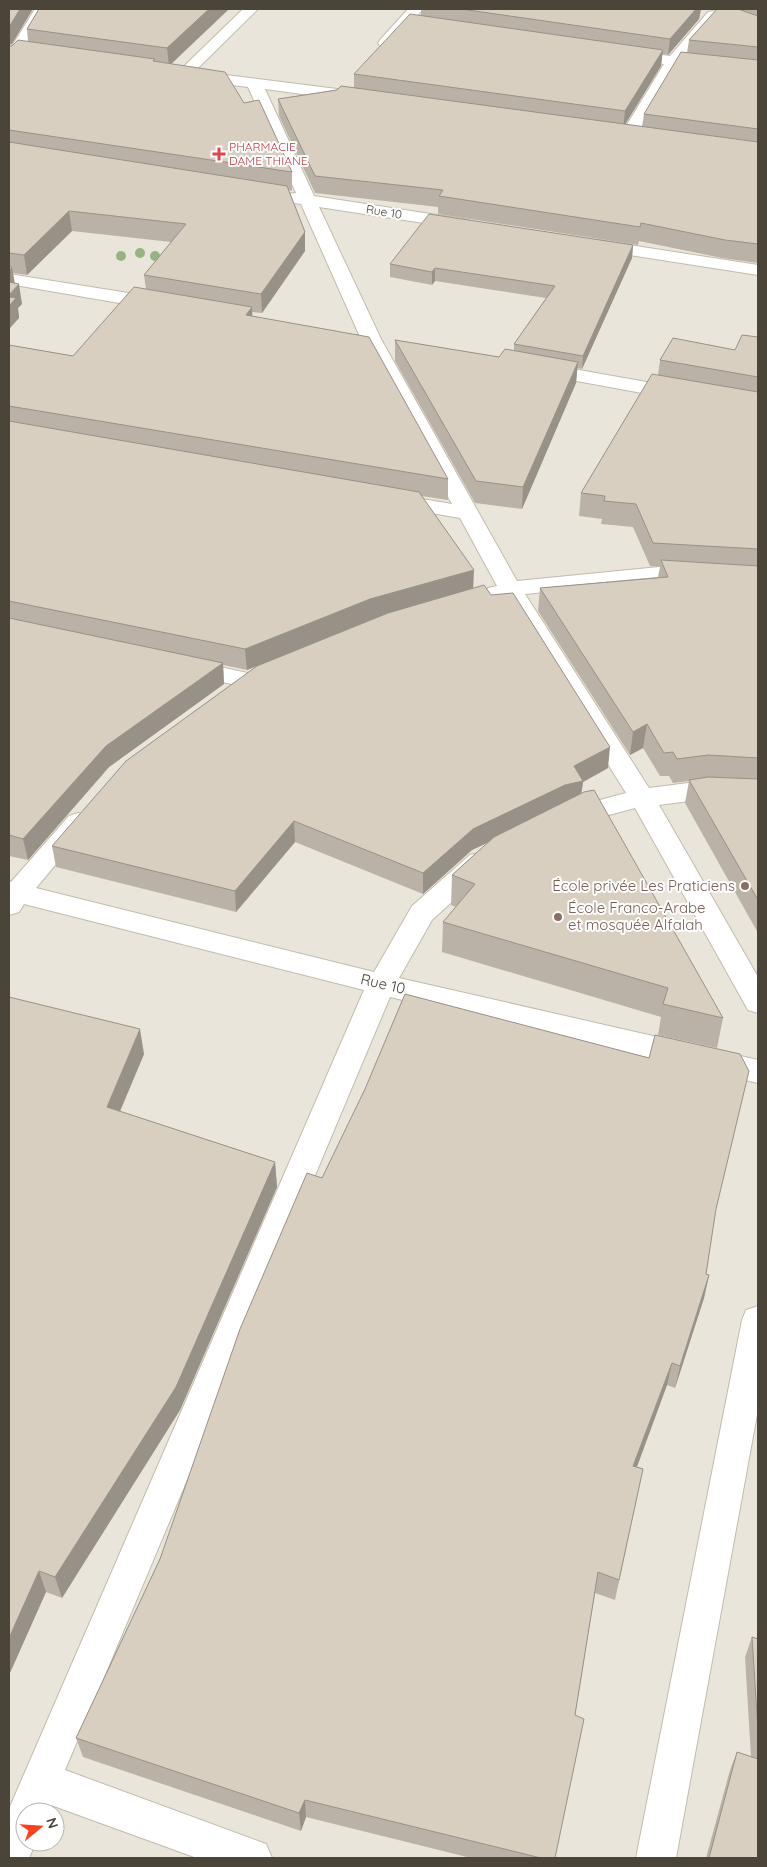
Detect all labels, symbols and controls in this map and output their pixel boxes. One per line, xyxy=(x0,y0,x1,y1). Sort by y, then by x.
place label: PHARMACIE DAME THIANE xyxy=(229,139,308,168)
marker: PHARMACIE DAME THIANE xyxy=(213,148,225,160)
street label: Rue 10 xyxy=(365,201,403,222)
place label: École privée Les Praticiens xyxy=(552,876,735,895)
marker: École privée Les Praticiens xyxy=(739,880,751,892)
place label: École Franco-Arabe et mosquée Alfalah xyxy=(568,898,706,934)
marker: École Franco-Arabe et mosquée Alfalah xyxy=(552,911,564,923)
street label: Rue 10 xyxy=(359,969,407,998)
north arrow xyxy=(15,1802,65,1852)
text: N xyxy=(42,1815,63,1831)

